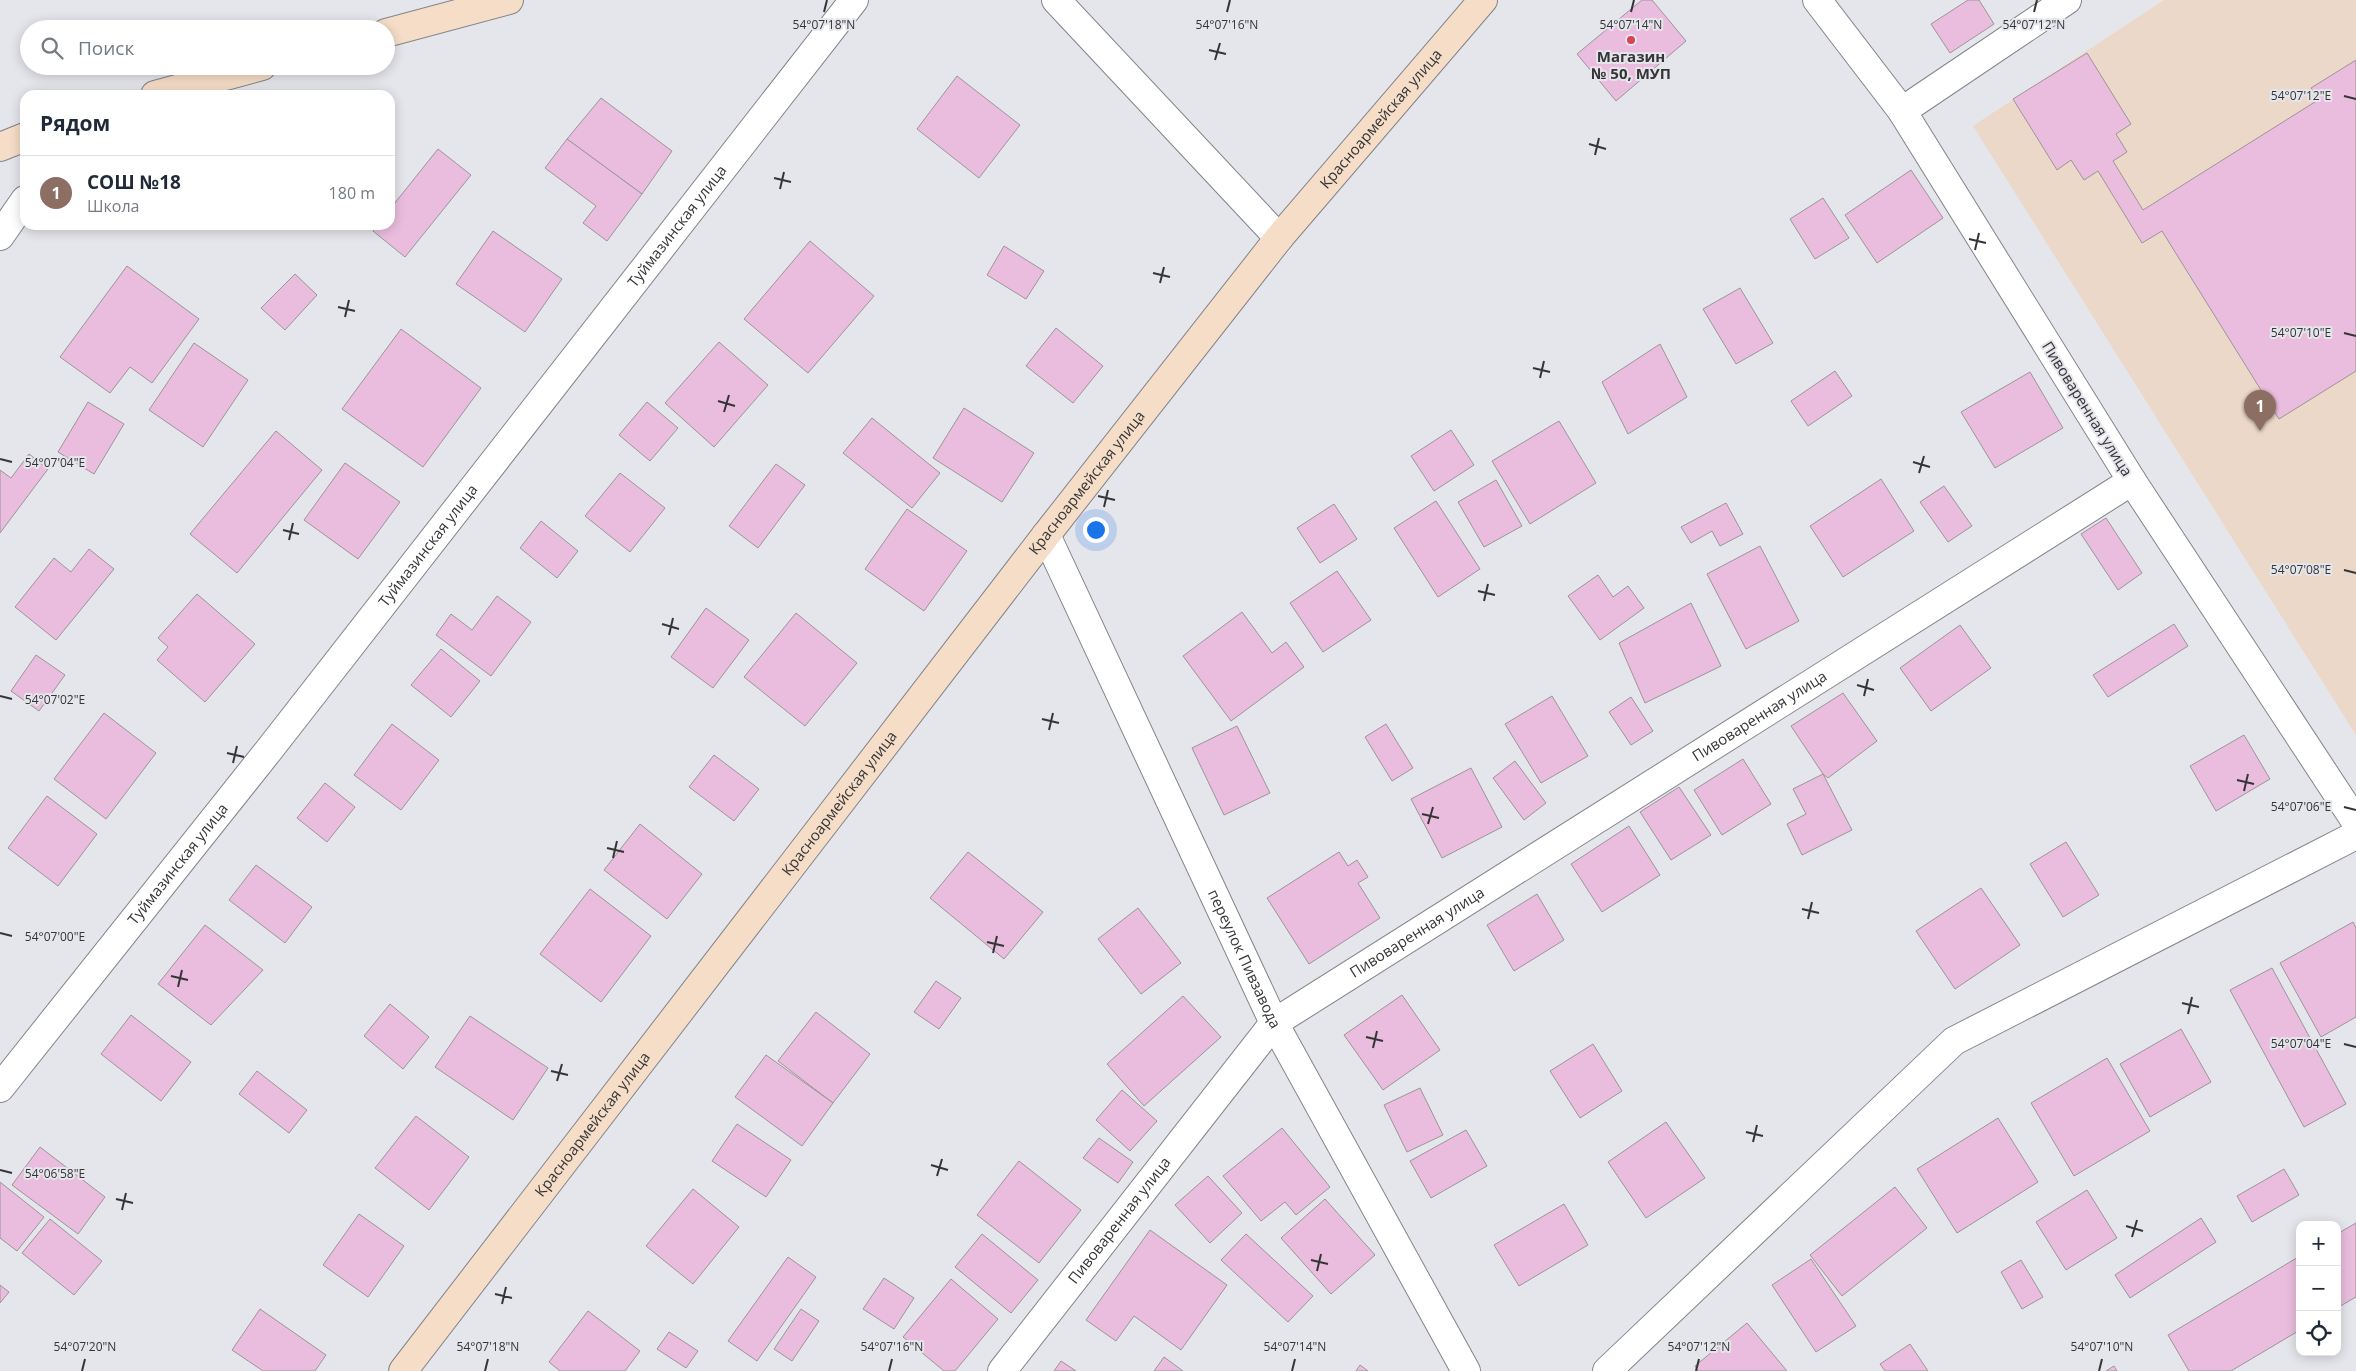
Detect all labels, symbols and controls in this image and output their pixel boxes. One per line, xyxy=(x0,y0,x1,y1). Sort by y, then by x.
text: 54°07'18"N xyxy=(793,16,855,33)
text: 54°07'16"N xyxy=(1196,16,1258,33)
text: 54°07'14"N xyxy=(1600,16,1662,33)
text: 54°07'12"N xyxy=(2003,16,2065,33)
search box xyxy=(20,20,395,75)
icon: search xyxy=(38,34,66,62)
marker: Магазин № 50, МУП xyxy=(1625,34,1637,46)
text: Поиск xyxy=(78,35,134,61)
street label: Красноармейская улица xyxy=(1315,44,1446,192)
place label: Магазин № 50, МУП xyxy=(1591,46,1671,83)
text: 54°07'12"E xyxy=(2271,87,2331,104)
text: Рядом xyxy=(40,109,110,137)
street label: Туймазинская улица xyxy=(623,161,731,291)
text: СОШ №18 xyxy=(87,169,181,195)
text: 1 xyxy=(51,182,61,204)
text: 180 m xyxy=(329,182,375,204)
text: Школа xyxy=(87,195,139,217)
text: 54°07'10"E xyxy=(2271,324,2331,341)
street label: Пивоваренная улица xyxy=(2038,337,2138,480)
pin: 1 xyxy=(2244,390,2276,431)
street label: Красноармейская улица xyxy=(1024,406,1149,558)
text: 54°07'04"E xyxy=(25,454,85,471)
street label: Туймазинская улица xyxy=(374,480,481,610)
your location xyxy=(1083,517,1109,543)
text: 54°07'08"E xyxy=(2271,561,2331,578)
street label: Пивоваренная улица xyxy=(1688,665,1830,765)
text: 54°07'02"E xyxy=(25,691,85,708)
street label: Красноармейская улица xyxy=(777,726,901,879)
text: 54°07'06"E xyxy=(2271,798,2331,815)
street label: Туймазинская улица xyxy=(123,799,232,928)
street label: Пивоваренная улица xyxy=(1345,882,1488,982)
street label: переулок Пивзавода xyxy=(1204,886,1286,1032)
text: 54°07'00"E xyxy=(25,928,85,945)
text: 54°07'04"E xyxy=(2271,1035,2331,1052)
street label: Красноармейская улица xyxy=(530,1047,654,1200)
street label: Пивоваренная улица xyxy=(1063,1152,1175,1287)
text: 54°06'58"E xyxy=(25,1165,85,1182)
map controls xyxy=(2296,1221,2341,1356)
button: + xyxy=(2296,1221,2341,1266)
button: − xyxy=(2296,1266,2341,1311)
button: locate xyxy=(2296,1311,2341,1356)
text: 54°07'20"N xyxy=(54,1338,116,1355)
text: 54°07'18"N xyxy=(457,1338,519,1355)
text: 54°07'16"N xyxy=(861,1338,923,1355)
text: 54°07'14"N xyxy=(1264,1338,1326,1355)
text: 54°07'12"N xyxy=(1668,1338,1730,1355)
text: 54°07'10"N xyxy=(2071,1338,2133,1355)

